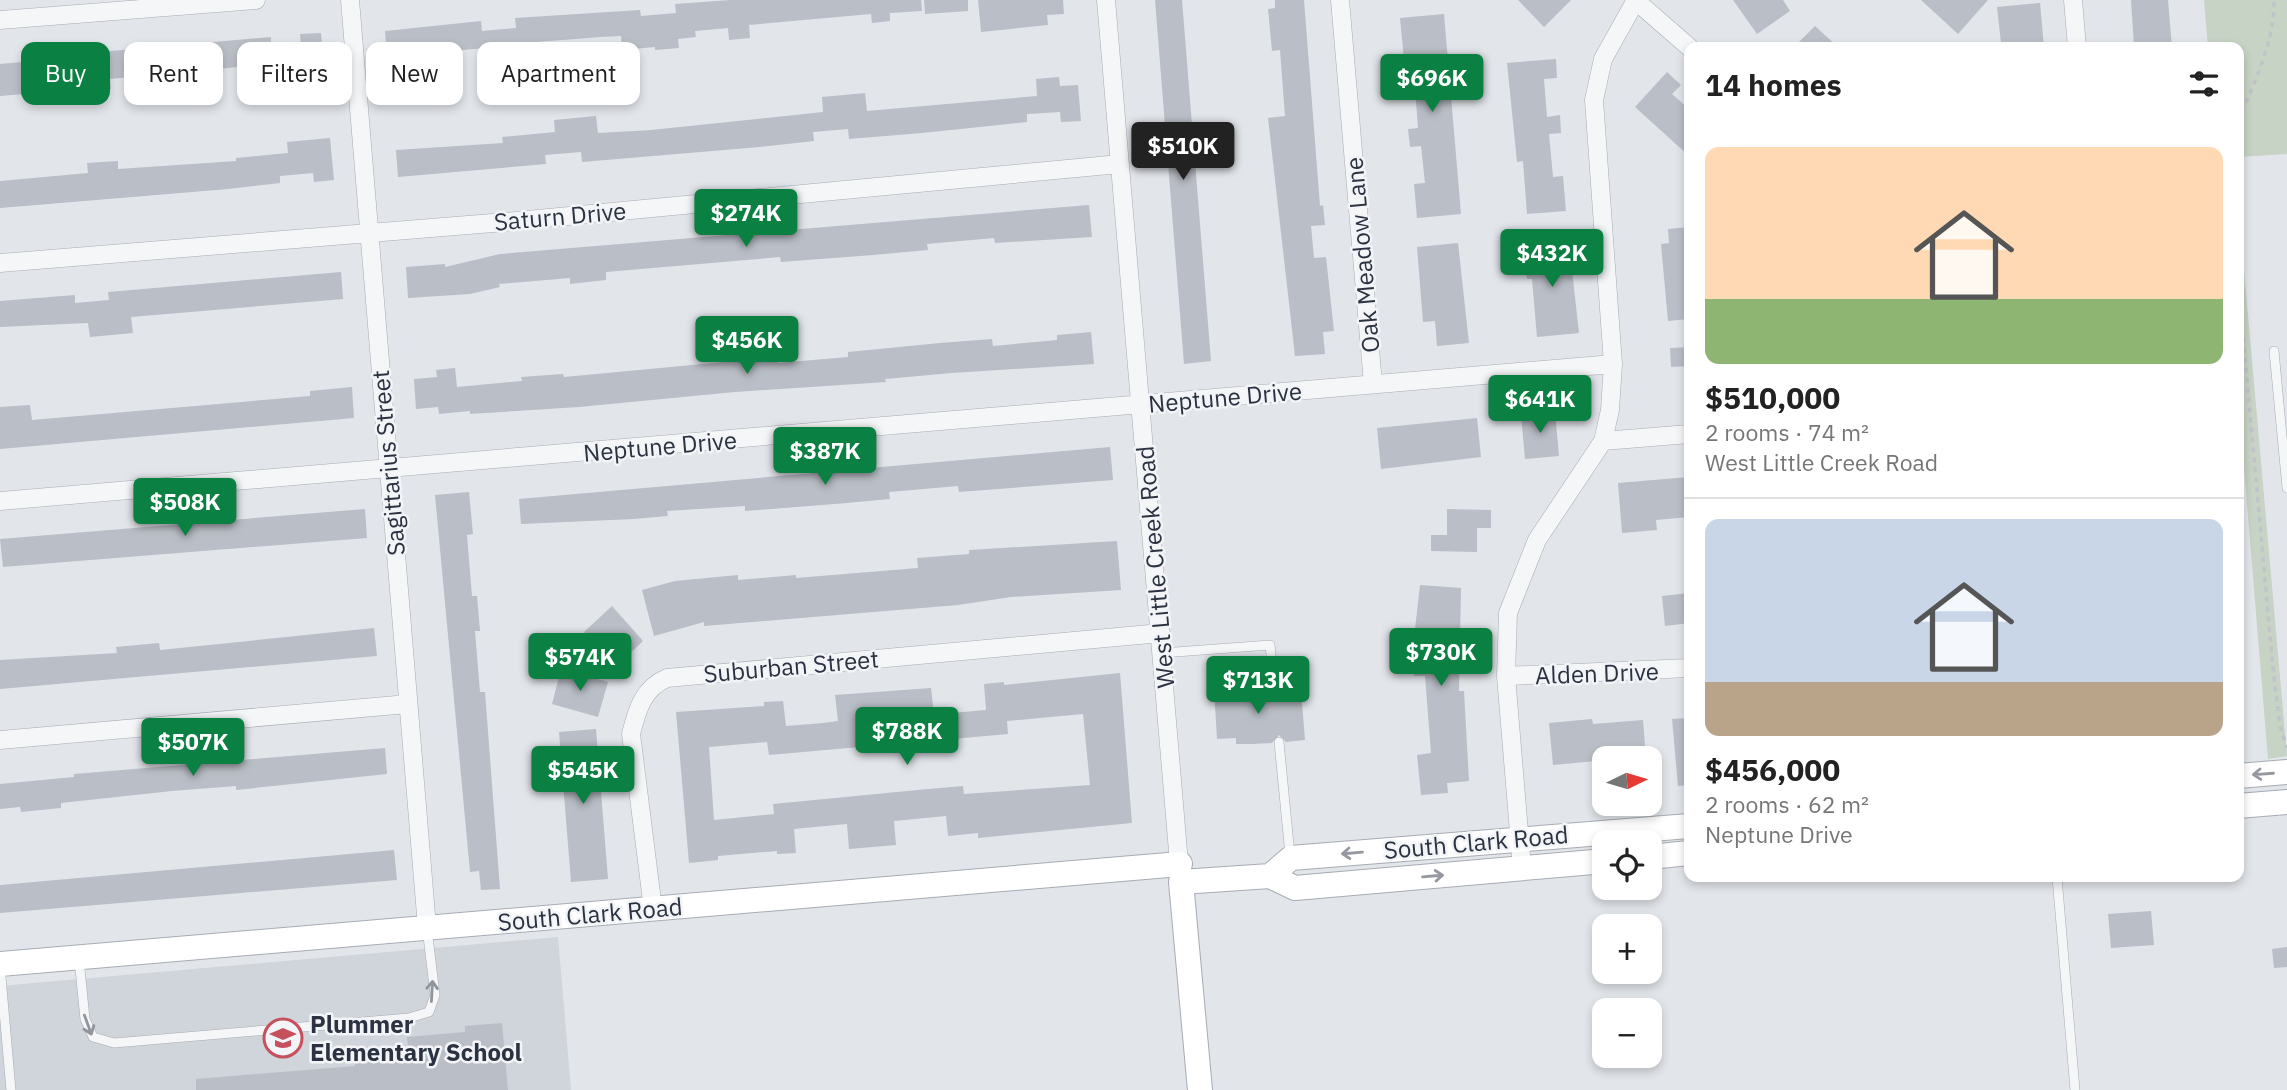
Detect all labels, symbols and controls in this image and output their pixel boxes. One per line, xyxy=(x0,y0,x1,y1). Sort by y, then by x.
chip: Buy xyxy=(21,42,110,105)
chip: Rent xyxy=(124,42,223,105)
chip: Filters xyxy=(237,42,352,105)
chip: New xyxy=(366,42,463,105)
chip: Apartment xyxy=(477,42,640,105)
pin: $696K xyxy=(1383,54,1481,114)
text: $696K xyxy=(1396,62,1468,92)
text: 14 homes xyxy=(1705,65,1842,104)
icon: filters xyxy=(2185,65,2223,103)
pin: $510K xyxy=(1134,122,1232,182)
text: $510K xyxy=(1147,130,1219,160)
street label: Oak Meadow Lane xyxy=(1337,156,1387,354)
pin: $274K xyxy=(697,190,795,249)
icon: home xyxy=(1901,192,2027,318)
street label: Saturn Drive xyxy=(493,194,627,238)
text: $274K xyxy=(710,197,782,227)
pin: $432K xyxy=(1503,230,1601,289)
text: $432K xyxy=(1516,237,1588,267)
pin: $456K xyxy=(698,316,796,376)
text: $456K xyxy=(711,324,783,354)
street label: Sagittarius Street xyxy=(364,369,412,557)
street label: Neptune Drive xyxy=(1147,374,1303,420)
pin: $641K xyxy=(1491,376,1589,435)
text: $510,000 xyxy=(1705,378,1840,417)
text: $641K xyxy=(1504,383,1576,413)
text: 2 rooms · 74 m² xyxy=(1705,417,1869,447)
street label: Neptune Drive xyxy=(582,423,738,469)
pin: $387K xyxy=(776,428,874,487)
text: $387K xyxy=(789,435,861,465)
street label: West Little Creek Road xyxy=(1128,444,1182,690)
text: West Little Creek Road xyxy=(1705,447,1938,477)
pin: $508K xyxy=(136,478,234,538)
text: $508K xyxy=(149,486,221,516)
icon: home xyxy=(1901,564,2027,690)
pin: $730K xyxy=(1392,628,1490,688)
pin: $574K xyxy=(531,634,629,693)
text: $730K xyxy=(1405,636,1477,666)
text: $574K xyxy=(544,641,616,671)
street label: Suburban Street xyxy=(702,642,880,690)
street label: Alden Drive xyxy=(1534,655,1660,691)
pin: $713K xyxy=(1209,656,1307,716)
text: $713K xyxy=(1222,664,1294,694)
pin: $788K xyxy=(858,708,956,767)
text: $788K xyxy=(871,715,943,745)
pin: $507K xyxy=(144,718,242,778)
text: $507K xyxy=(157,726,229,756)
pin: $545K xyxy=(534,746,632,806)
north arrow xyxy=(1592,746,1662,816)
map controls xyxy=(1592,746,1662,1068)
text: $456,000 xyxy=(1705,750,1840,789)
text: $545K xyxy=(547,754,619,784)
one-way arrow xyxy=(2252,768,2274,781)
text: 2 rooms · 62 m² xyxy=(1705,789,1869,819)
street label: South Clark Road xyxy=(1382,818,1570,866)
text: Neptune Drive xyxy=(1705,819,1853,849)
button: locate xyxy=(1592,830,1662,900)
one-way arrow xyxy=(1341,847,1364,860)
one-way arrow xyxy=(1421,869,1444,882)
street label: South Clark Road xyxy=(496,890,684,938)
button: + xyxy=(1592,914,1662,984)
one-way arrow xyxy=(426,980,439,1003)
button: − xyxy=(1592,998,1662,1068)
place label: Plummer Elementary School xyxy=(310,1008,522,1068)
one-way arrow xyxy=(83,1013,95,1035)
school or university icon: Plummer Elementary School xyxy=(262,1017,304,1059)

